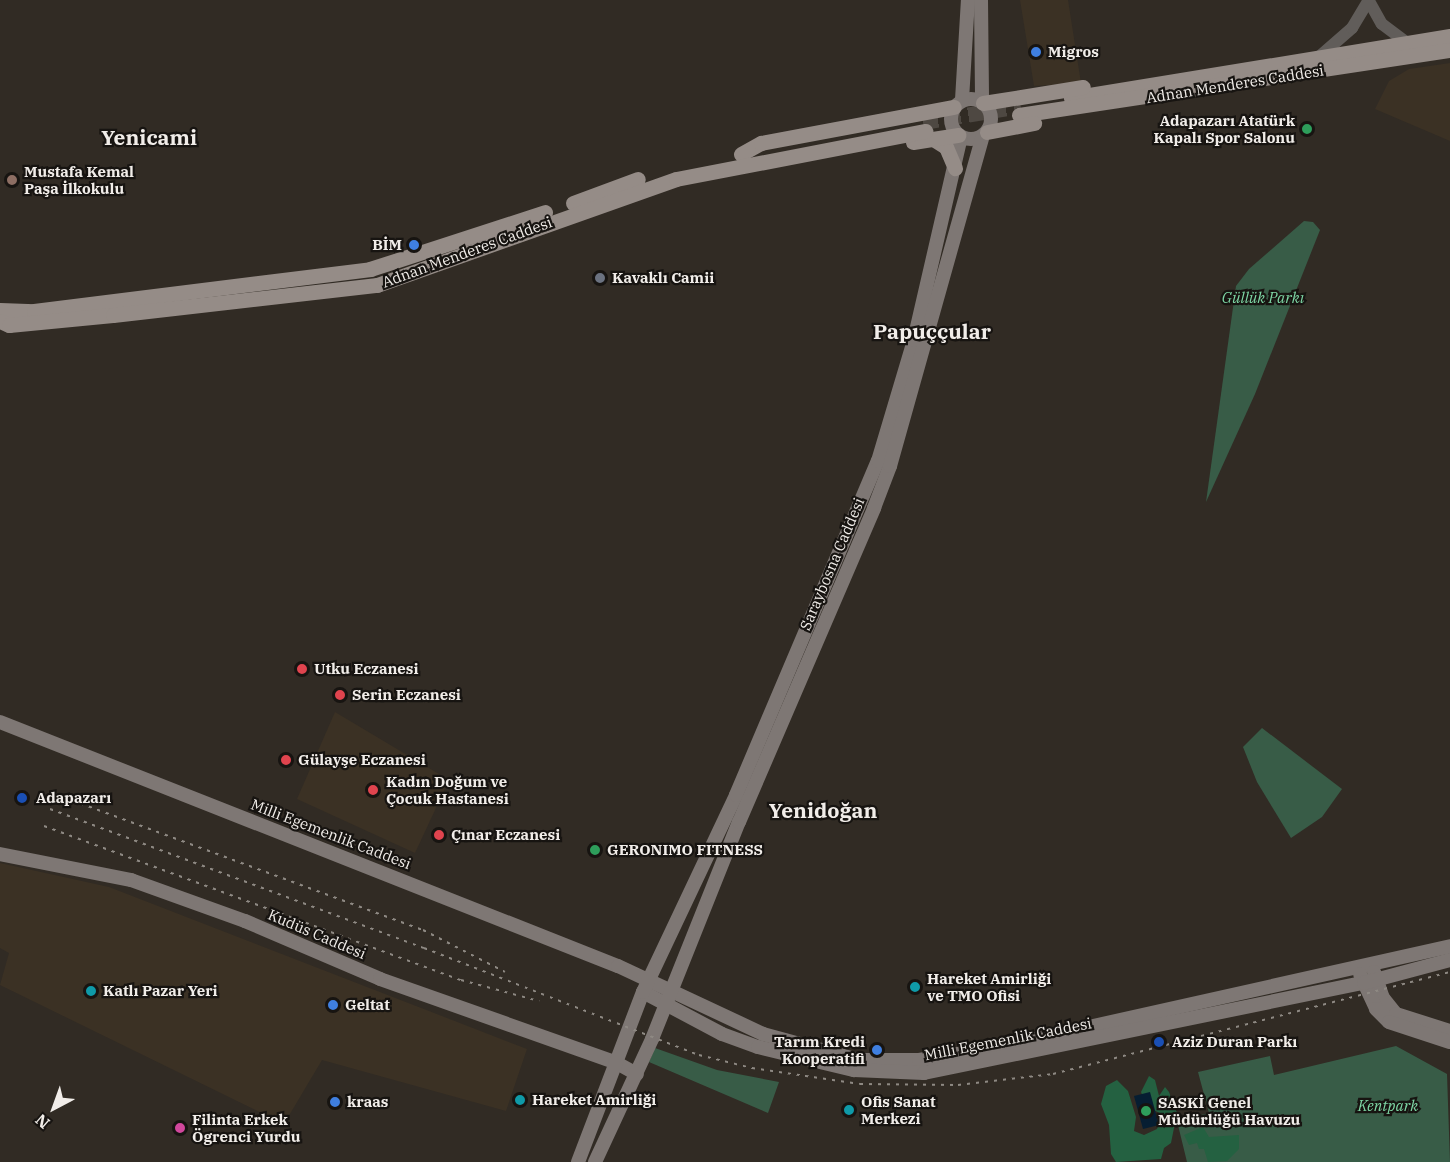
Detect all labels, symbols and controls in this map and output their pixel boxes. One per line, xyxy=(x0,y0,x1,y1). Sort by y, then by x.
place label: Migros xyxy=(1048,43,1099,61)
marker: Migros xyxy=(1029,45,1043,59)
street label: Adnan Menderes Caddesi xyxy=(1145,61,1325,107)
place label: Adapazarı Atatürk Kapalı Spor Salonu xyxy=(1154,111,1295,146)
marker: Adapazarı Atatürk Kapalı Spor Salonu xyxy=(1300,122,1314,136)
district label: Yenicami xyxy=(101,124,197,150)
place label: Mustafa Kemal Paşa İlkokulu xyxy=(24,162,134,197)
marker: Mustafa Kemal Paşa İlkokulu xyxy=(5,173,19,187)
street label: Adnan Menderes Caddesi xyxy=(380,213,554,291)
place label: BİM xyxy=(372,236,402,254)
marker: BİM xyxy=(407,238,421,252)
place label: Kavaklı Camii xyxy=(612,269,714,287)
marker: Kavaklı Camii xyxy=(593,271,607,285)
park label: Güllük Parkı xyxy=(1222,289,1304,307)
district label: Papuççular xyxy=(873,318,991,344)
street label: Saraybosna Caddesi xyxy=(796,495,868,633)
place label: Utku Eczanesi xyxy=(314,660,419,678)
marker: Utku Eczanesi xyxy=(295,662,309,676)
place label: Serin Eczanesi xyxy=(352,686,461,704)
marker: Serin Eczanesi xyxy=(333,688,347,702)
place label: Gülayşe Eczanesi xyxy=(298,751,426,769)
marker: Gülayşe Eczanesi xyxy=(279,753,293,767)
place label: Kadın Doğum ve Çocuk Hastanesi xyxy=(386,772,509,807)
marker: Kadın Doğum ve Çocuk Hastanesi xyxy=(364,781,382,799)
marker: Adapazarı xyxy=(13,789,31,807)
place label: Adapazarı xyxy=(36,789,111,807)
street label: Milli Egemenlik Caddesi xyxy=(248,795,414,873)
district label: Yenidoğan xyxy=(769,797,877,823)
place label: Çınar Eczanesi xyxy=(451,826,560,844)
marker: Çınar Eczanesi xyxy=(432,828,446,842)
place label: GERONIMO FITNESS xyxy=(607,841,763,859)
marker: GERONIMO FITNESS xyxy=(588,843,602,857)
street label: Kudüs Caddesi xyxy=(265,905,369,963)
place label: Hareket Amirliği ve TMO Ofisi xyxy=(927,969,1051,1004)
marker: Hareket Amirliği ve TMO Ofisi xyxy=(908,980,922,994)
place label: Katlı Pazar Yeri xyxy=(103,982,218,1000)
marker: Katlı Pazar Yeri xyxy=(84,984,98,998)
place label: Geltat xyxy=(345,996,390,1014)
marker: Geltat xyxy=(326,998,340,1012)
street label: Milli Egemenlik Caddesi xyxy=(923,1014,1093,1064)
place label: Tarım Kredi Kooperatifi xyxy=(774,1032,865,1067)
marker: Aziz Duran Parkı xyxy=(1150,1033,1168,1051)
place label: Aziz Duran Parkı xyxy=(1172,1033,1297,1051)
marker: Tarım Kredi Kooperatifi xyxy=(870,1043,884,1057)
north arrow xyxy=(24,1078,84,1138)
place label: Hareket Amirliği xyxy=(532,1091,656,1109)
place label: Ofis Sanat Merkezi xyxy=(861,1092,935,1127)
place label: kraas xyxy=(347,1093,388,1111)
marker: Hareket Amirliği xyxy=(513,1093,527,1107)
place label: SASKİ Genel Müdürlüğü Havuzu xyxy=(1158,1093,1300,1128)
marker: kraas xyxy=(328,1095,342,1109)
park label: Kentpark xyxy=(1358,1097,1418,1115)
marker: Ofis Sanat Merkezi xyxy=(842,1103,856,1117)
marker: SASKİ Genel Müdürlüğü Havuzu xyxy=(1139,1104,1153,1118)
text: N xyxy=(31,1110,54,1133)
place label: Filinta Erkek Ögrenci Yurdu xyxy=(192,1110,300,1145)
marker: Filinta Erkek Ögrenci Yurdu xyxy=(173,1121,187,1135)

